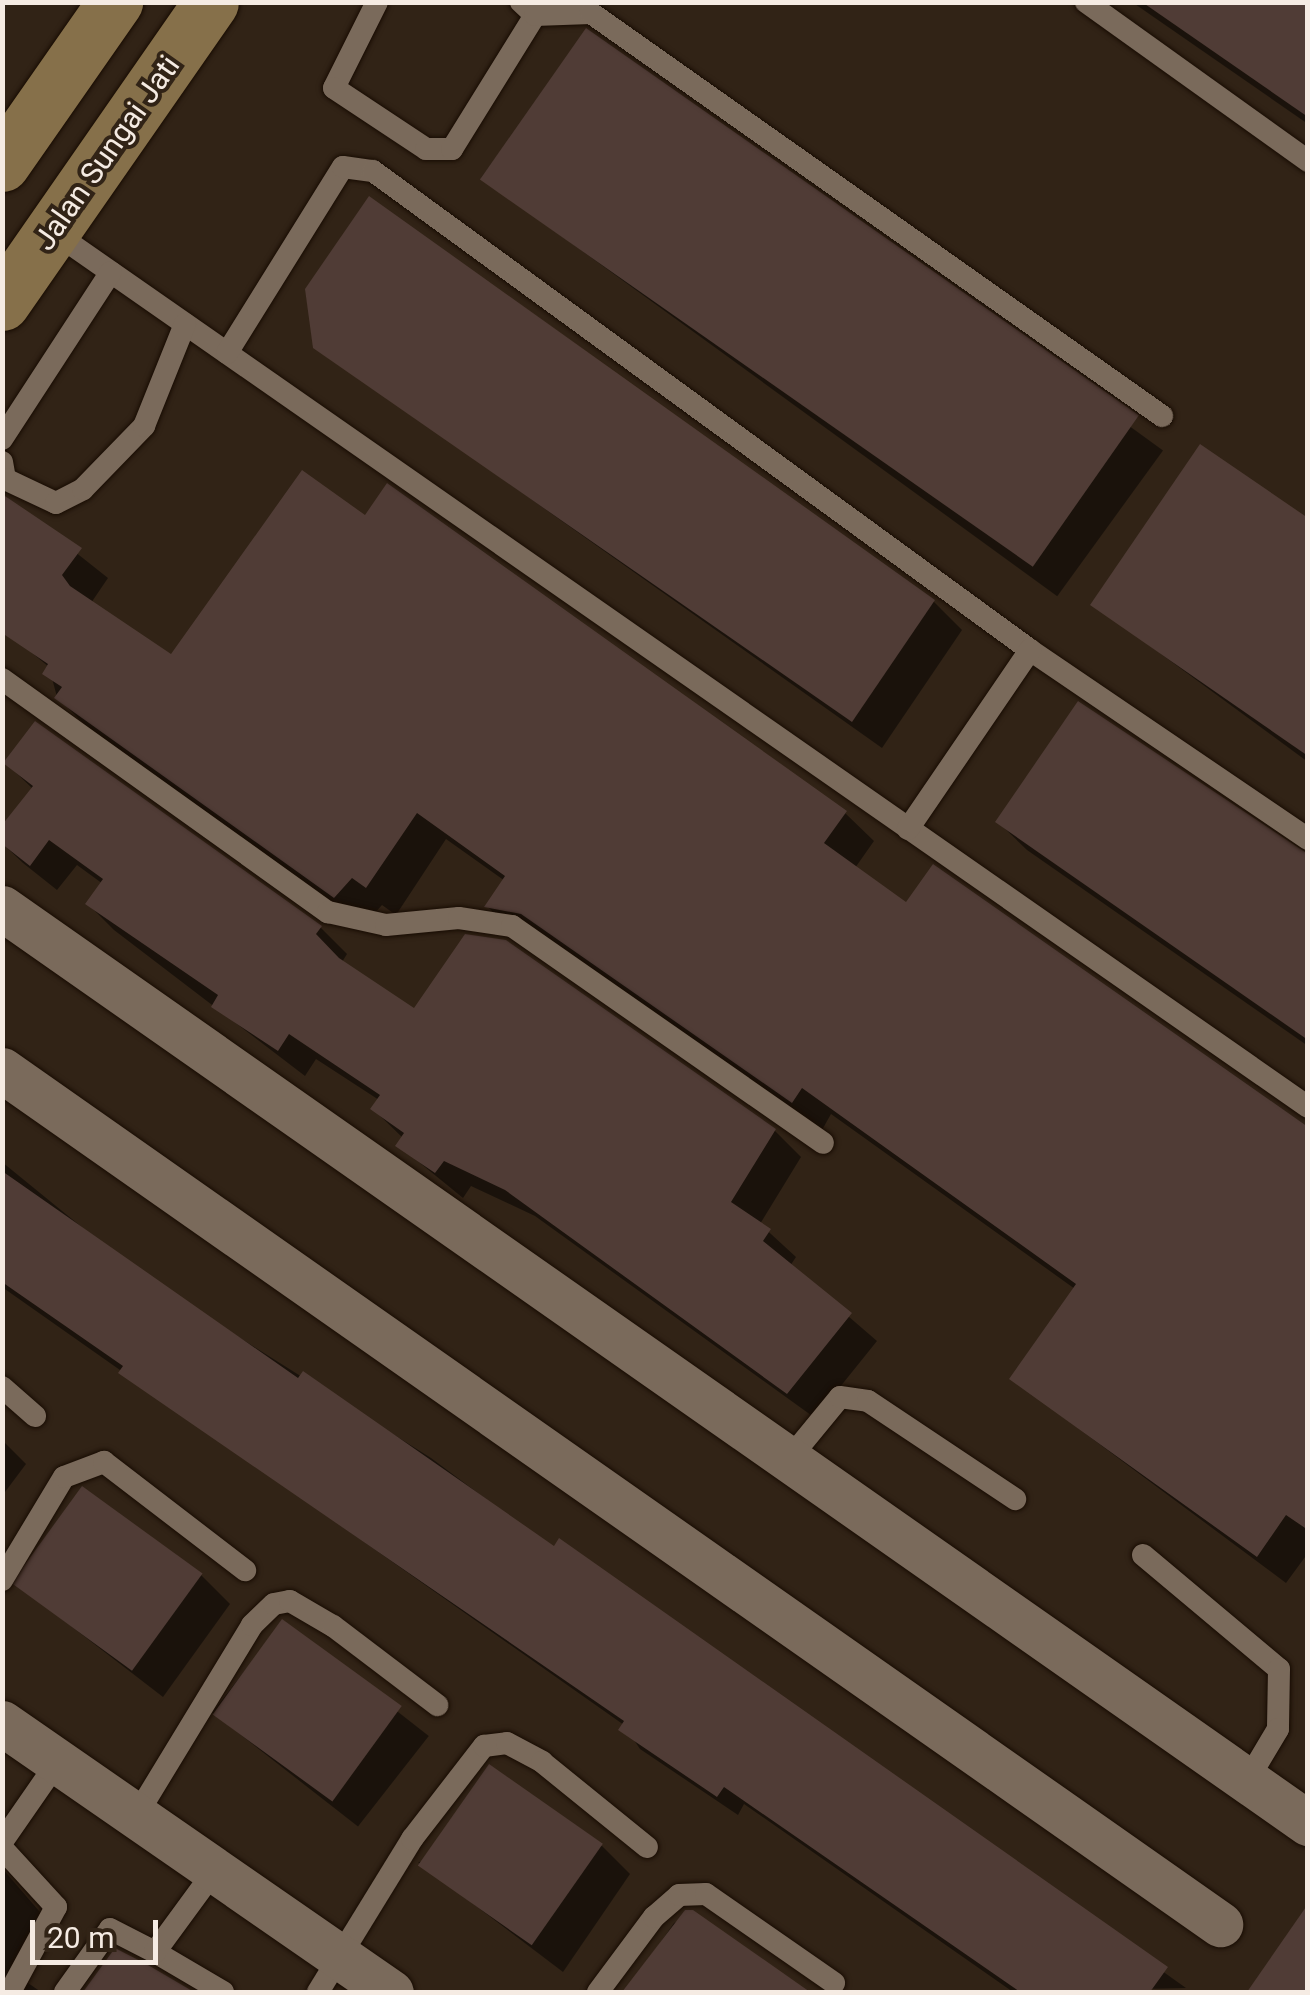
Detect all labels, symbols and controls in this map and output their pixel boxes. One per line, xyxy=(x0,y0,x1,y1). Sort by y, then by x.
street label: Jalan Sungai Jati xyxy=(26,49,188,257)
scale bar xyxy=(35,1900,162,1962)
text: 20 m xyxy=(47,1920,114,1955)

